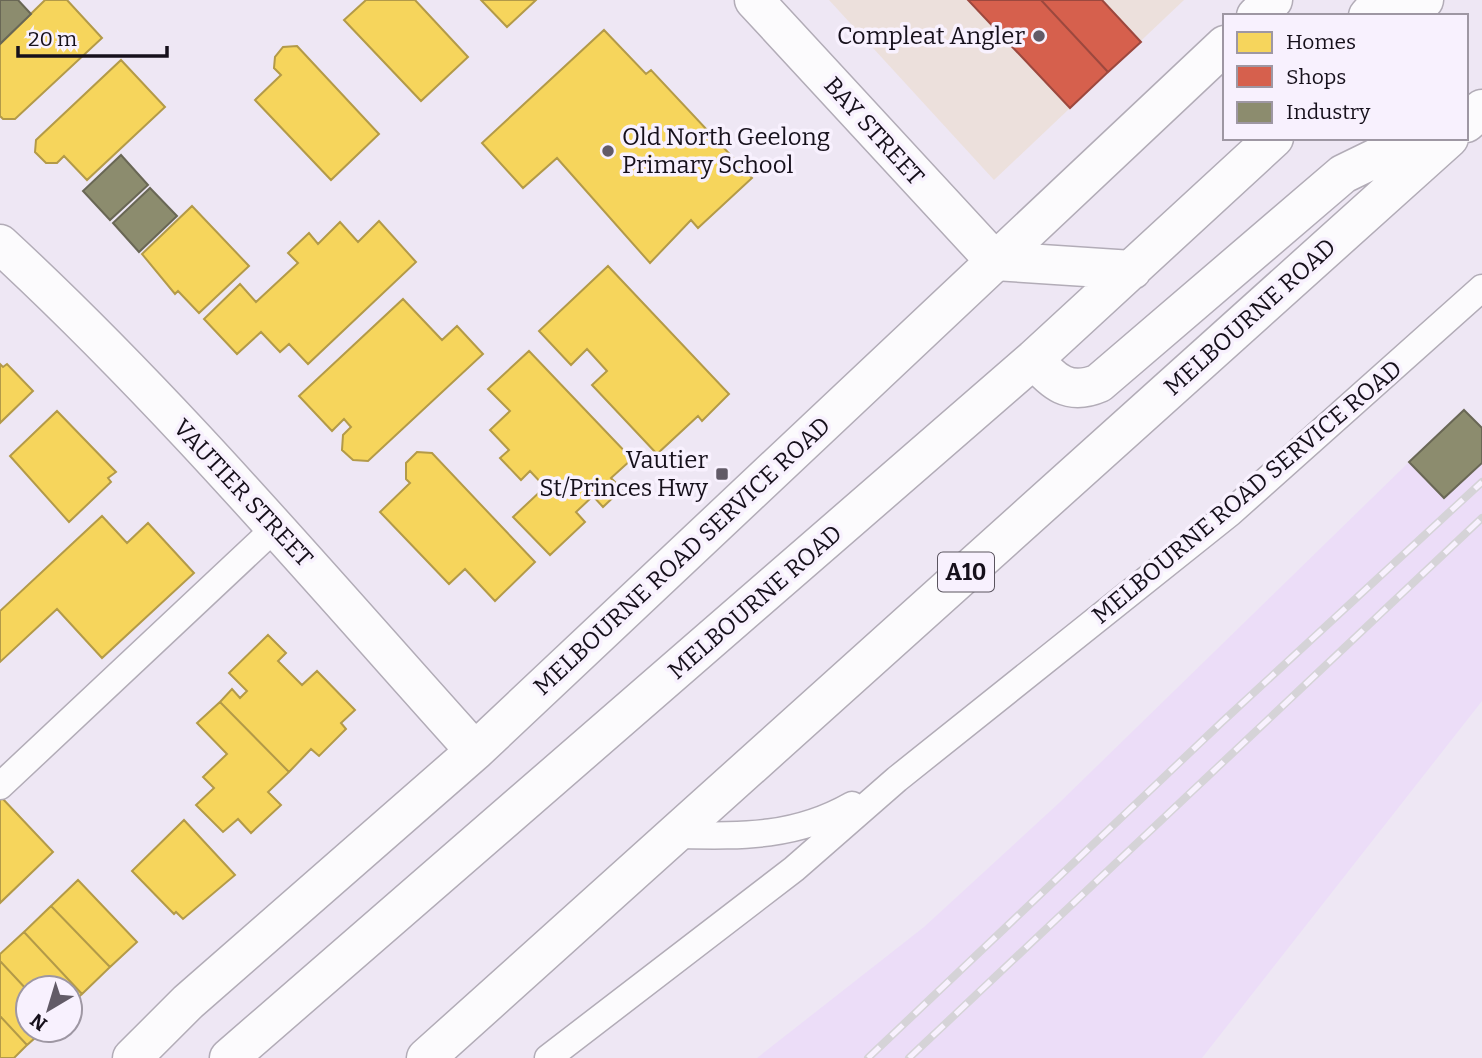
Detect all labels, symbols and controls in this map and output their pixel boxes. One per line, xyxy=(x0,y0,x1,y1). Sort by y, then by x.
scale bar xyxy=(18,14,166,58)
legend xyxy=(1223,14,1468,140)
place label: Compleat Angler xyxy=(837,22,1025,50)
text: 20 m xyxy=(28,26,77,52)
marker: Compleat Angler xyxy=(1031,28,1047,44)
text: Homes xyxy=(1286,29,1356,55)
text: Shops xyxy=(1286,64,1346,90)
street label: BAY STREET xyxy=(818,71,930,191)
text: Industry xyxy=(1286,99,1371,125)
place label: Old North Geelong Primary School xyxy=(622,123,830,179)
marker: Old North Geelong Primary School xyxy=(600,143,616,159)
street label: MELBOURNE ROAD xyxy=(1159,233,1341,401)
street label: MELBOURNE ROAD SERVICE ROAD xyxy=(1087,354,1407,630)
street label: MELBOURNE ROAD SERVICE ROAD xyxy=(528,411,836,701)
street label: VAUTIER STREET xyxy=(168,414,318,572)
place label: Vautier St/Princes Hwy xyxy=(539,446,708,502)
marker: Vautier St/Princes Hwy xyxy=(714,466,730,482)
street label: MELBOURNE ROAD xyxy=(662,519,848,685)
road number: A10 xyxy=(938,552,994,592)
north arrow xyxy=(14,974,84,1044)
text: N xyxy=(26,1008,52,1036)

